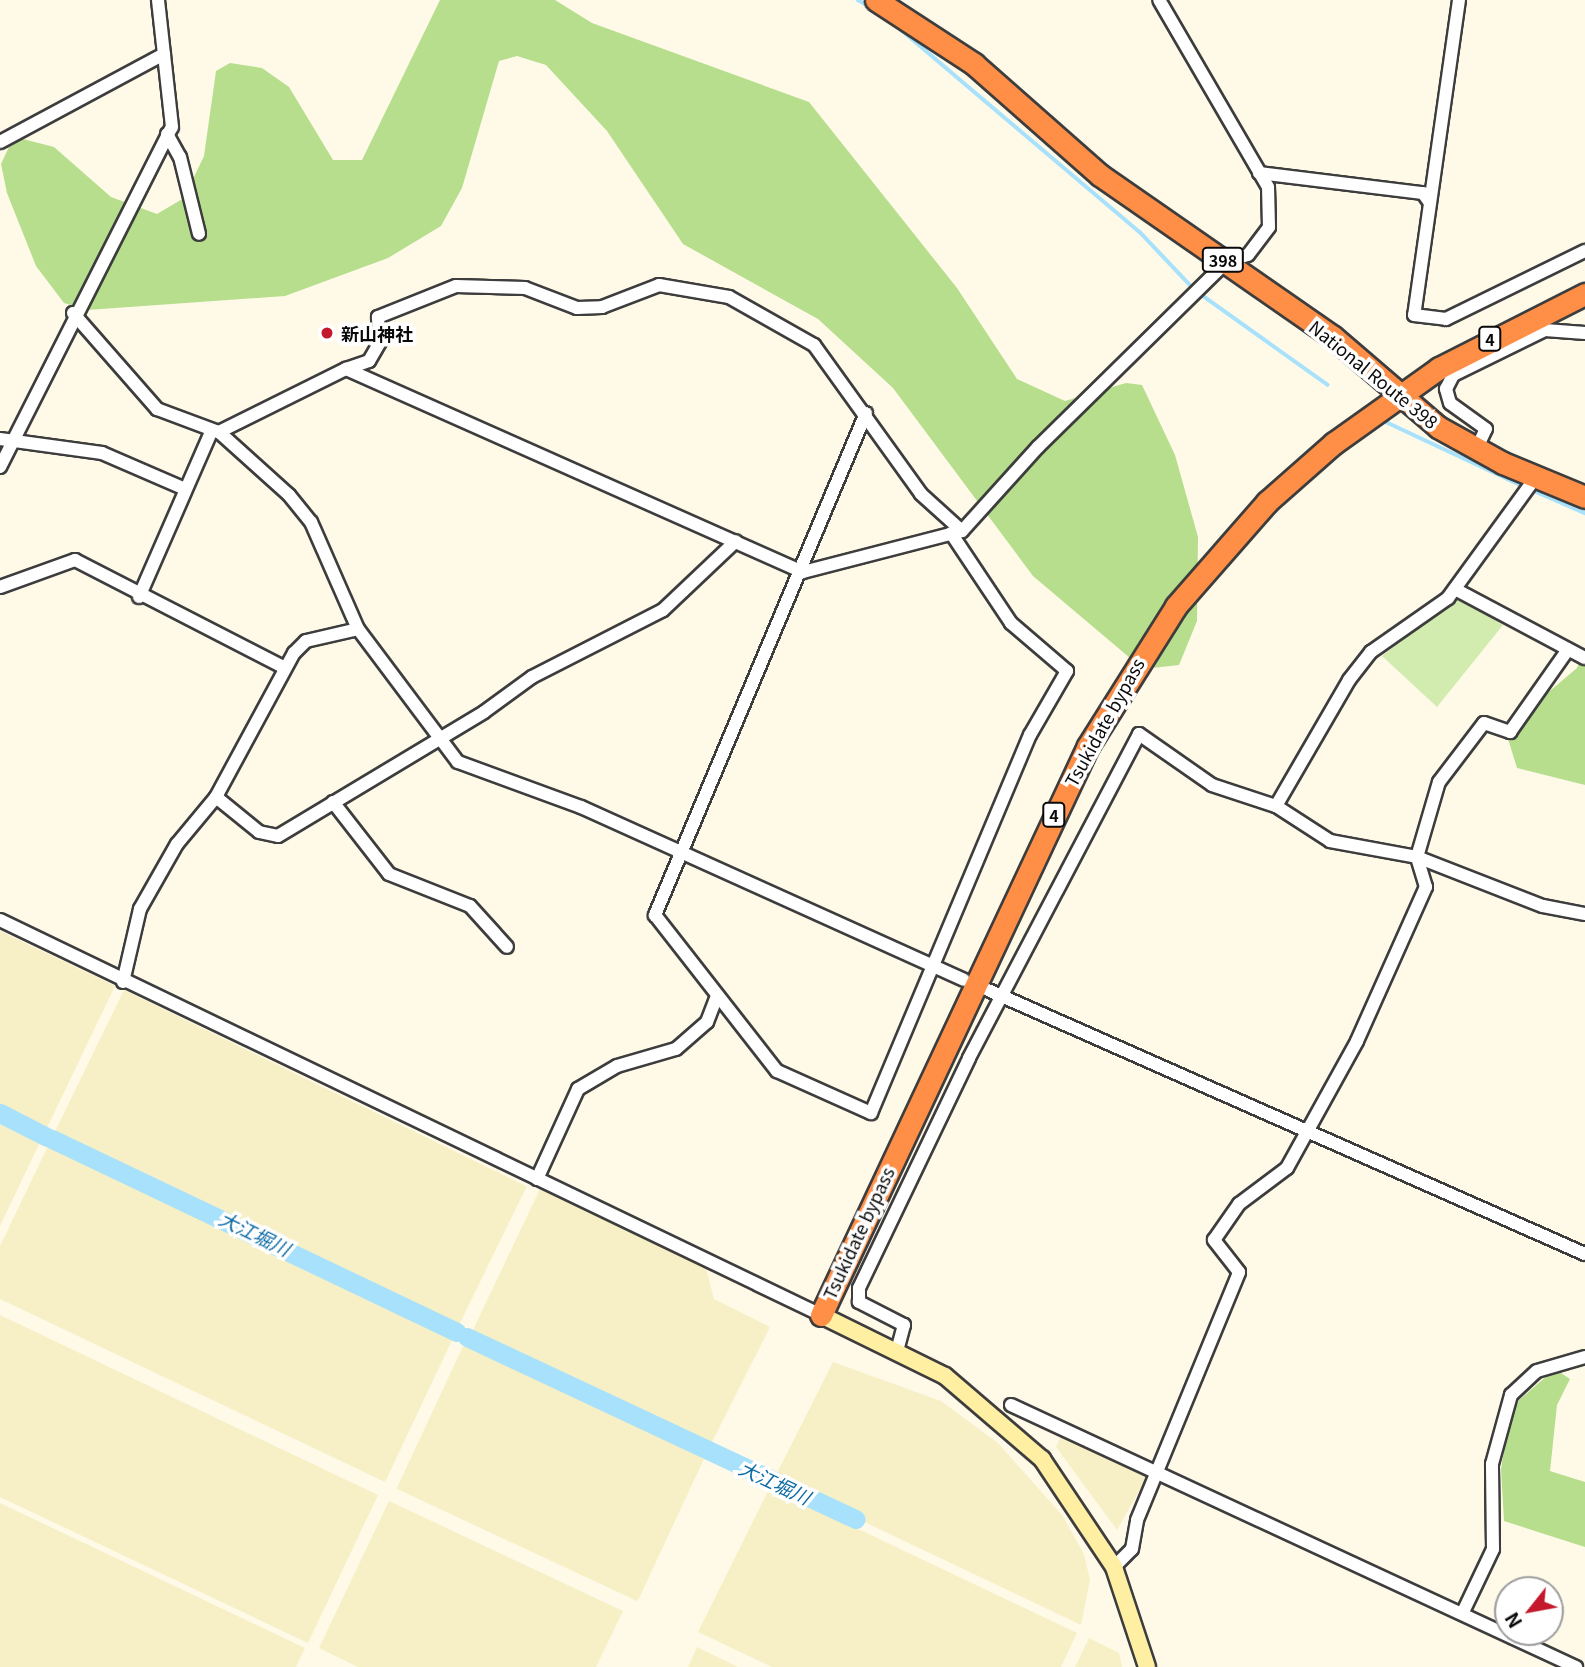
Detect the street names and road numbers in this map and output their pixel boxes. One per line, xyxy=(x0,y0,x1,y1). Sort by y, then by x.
road number: 398 xyxy=(1200,248,1246,272)
street label: National Route 398 xyxy=(1305,316,1443,432)
road number: 4 xyxy=(1478,326,1502,352)
street label: Tsukidate bypass xyxy=(1060,654,1148,790)
road number: 4 xyxy=(1042,802,1066,828)
street label: Tsukidate bypass xyxy=(818,1163,898,1303)

